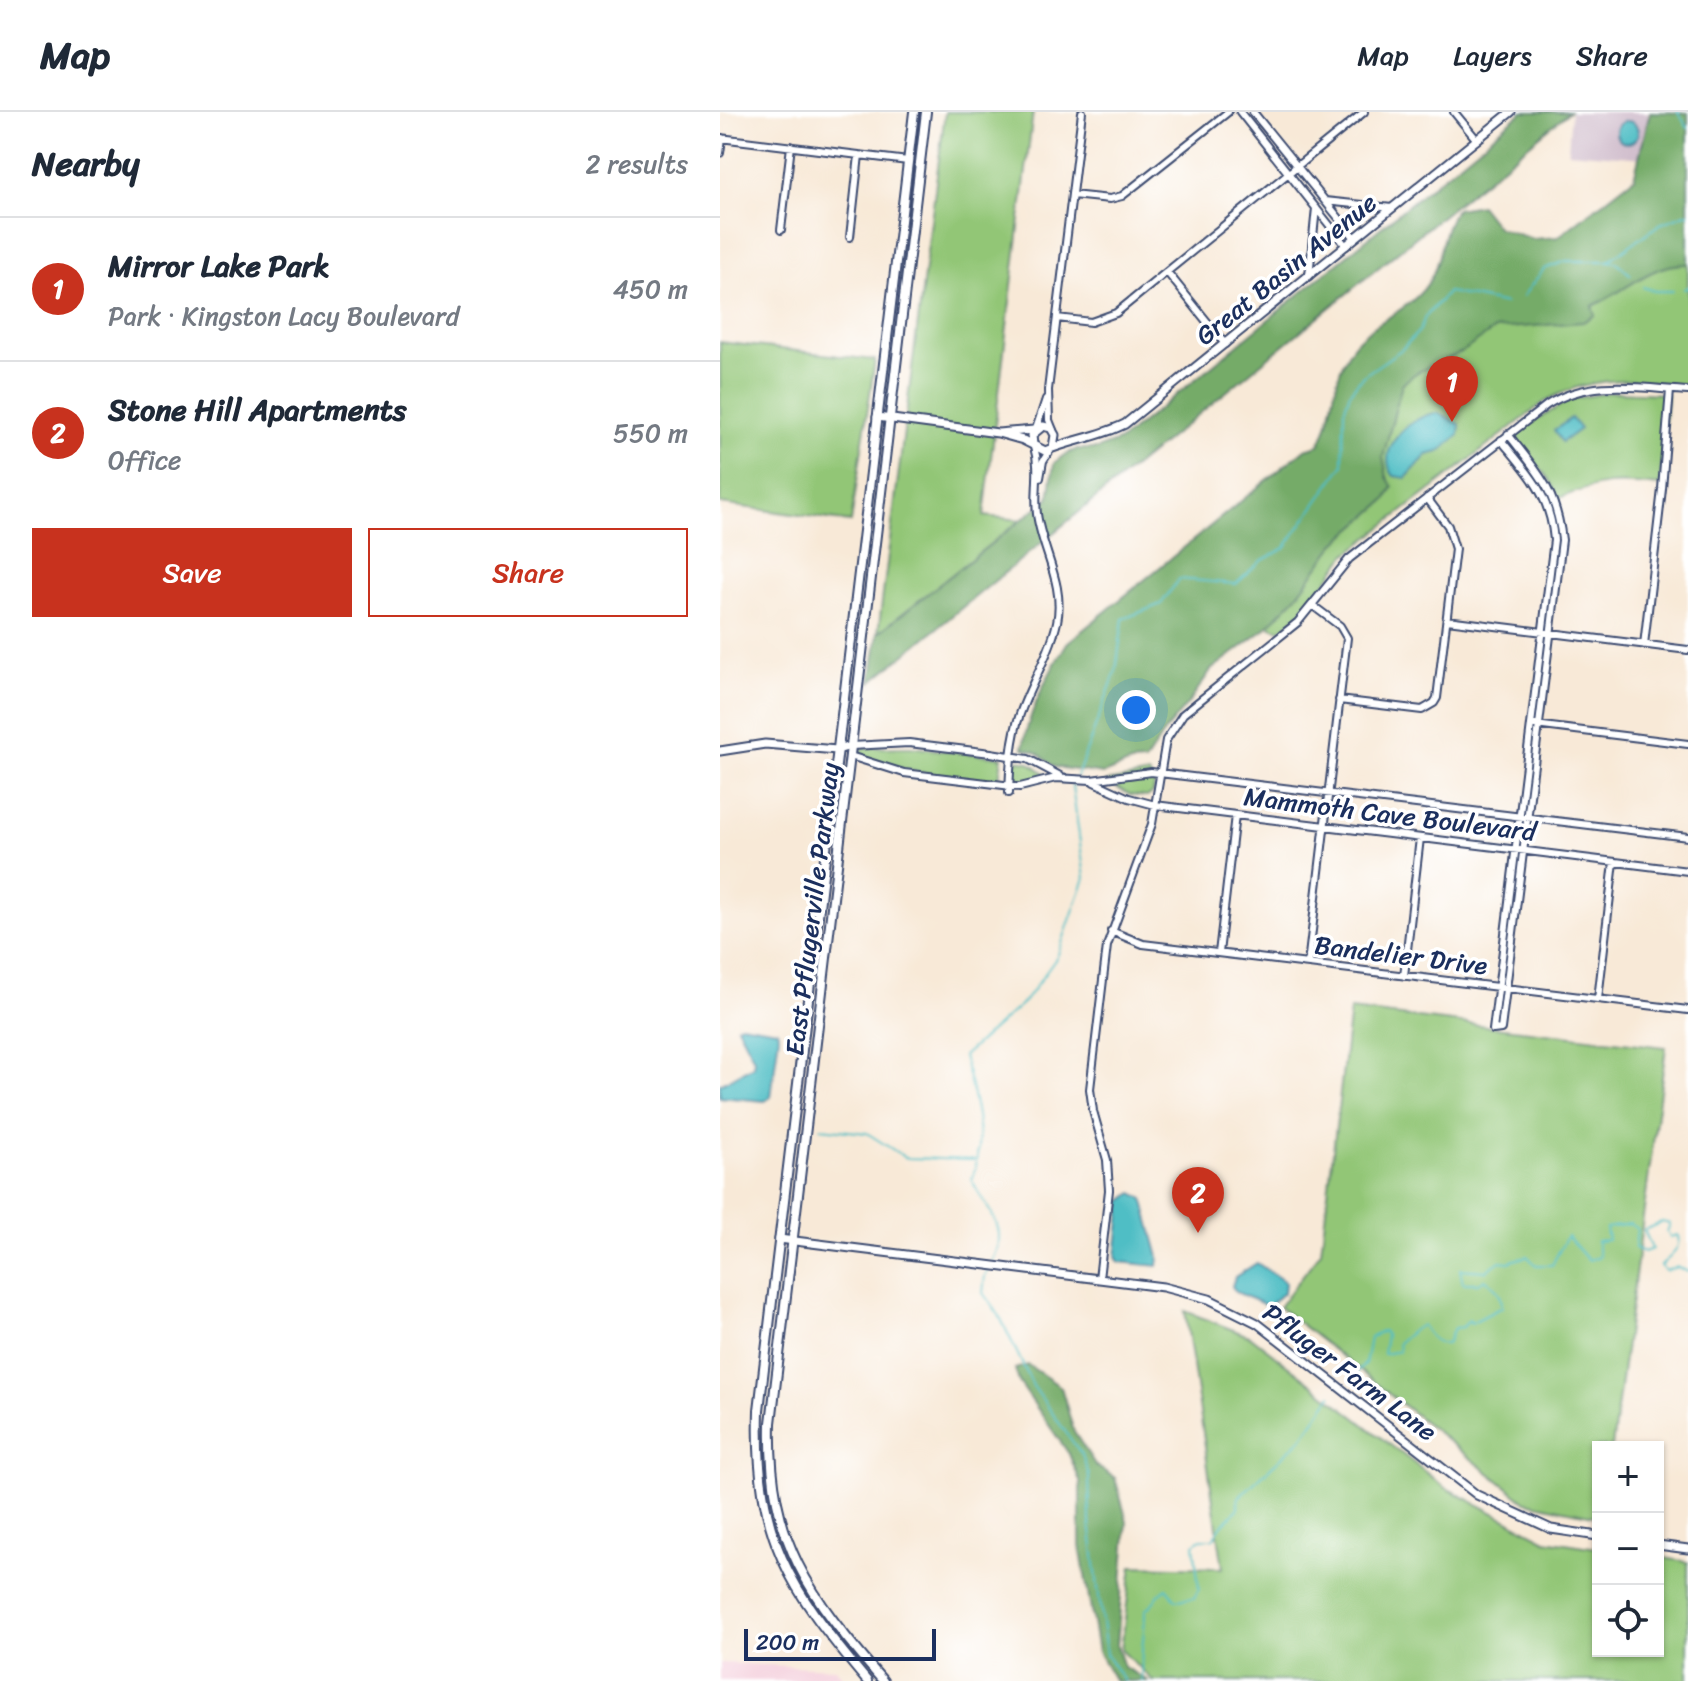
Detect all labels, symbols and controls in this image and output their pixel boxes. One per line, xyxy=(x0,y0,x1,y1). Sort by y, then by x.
text: Map xyxy=(40,22,110,89)
text: Map xyxy=(1357,31,1409,80)
text: Layers xyxy=(1453,31,1532,80)
text: Share xyxy=(1576,31,1648,80)
text: Nearby xyxy=(32,134,140,194)
text: 2 results xyxy=(586,141,688,187)
street label: Great Basin Avenue xyxy=(1185,181,1387,357)
text: Mirror Lake Park xyxy=(108,239,330,293)
text: 1 xyxy=(52,266,64,312)
text: 450 m xyxy=(613,266,688,312)
text: Park · Kingston Lacy Boulevard xyxy=(108,293,459,339)
pin: 1 xyxy=(1426,356,1478,422)
text: Stone Hill Apartments xyxy=(108,383,407,437)
text: 2 xyxy=(50,410,66,456)
text: 550 m xyxy=(613,410,688,456)
text: Office xyxy=(108,437,181,483)
button: Save xyxy=(32,528,352,617)
button: Share xyxy=(368,528,688,617)
your location xyxy=(1116,690,1156,730)
street label: East Pflugerville Parkway xyxy=(771,759,853,1058)
street label: Mammoth Cave Boulevard xyxy=(1241,773,1541,855)
street label: Bandelier Drive xyxy=(1312,922,1491,988)
pin: 2 xyxy=(1172,1167,1224,1233)
street label: Pfluger Farm Lane xyxy=(1252,1291,1448,1453)
map controls xyxy=(1592,1441,1664,1657)
button: + xyxy=(1592,1441,1664,1513)
button: − xyxy=(1592,1513,1664,1585)
button: locate xyxy=(1592,1585,1664,1657)
text: 200 m xyxy=(756,1623,819,1662)
scale bar xyxy=(744,1625,936,1661)

